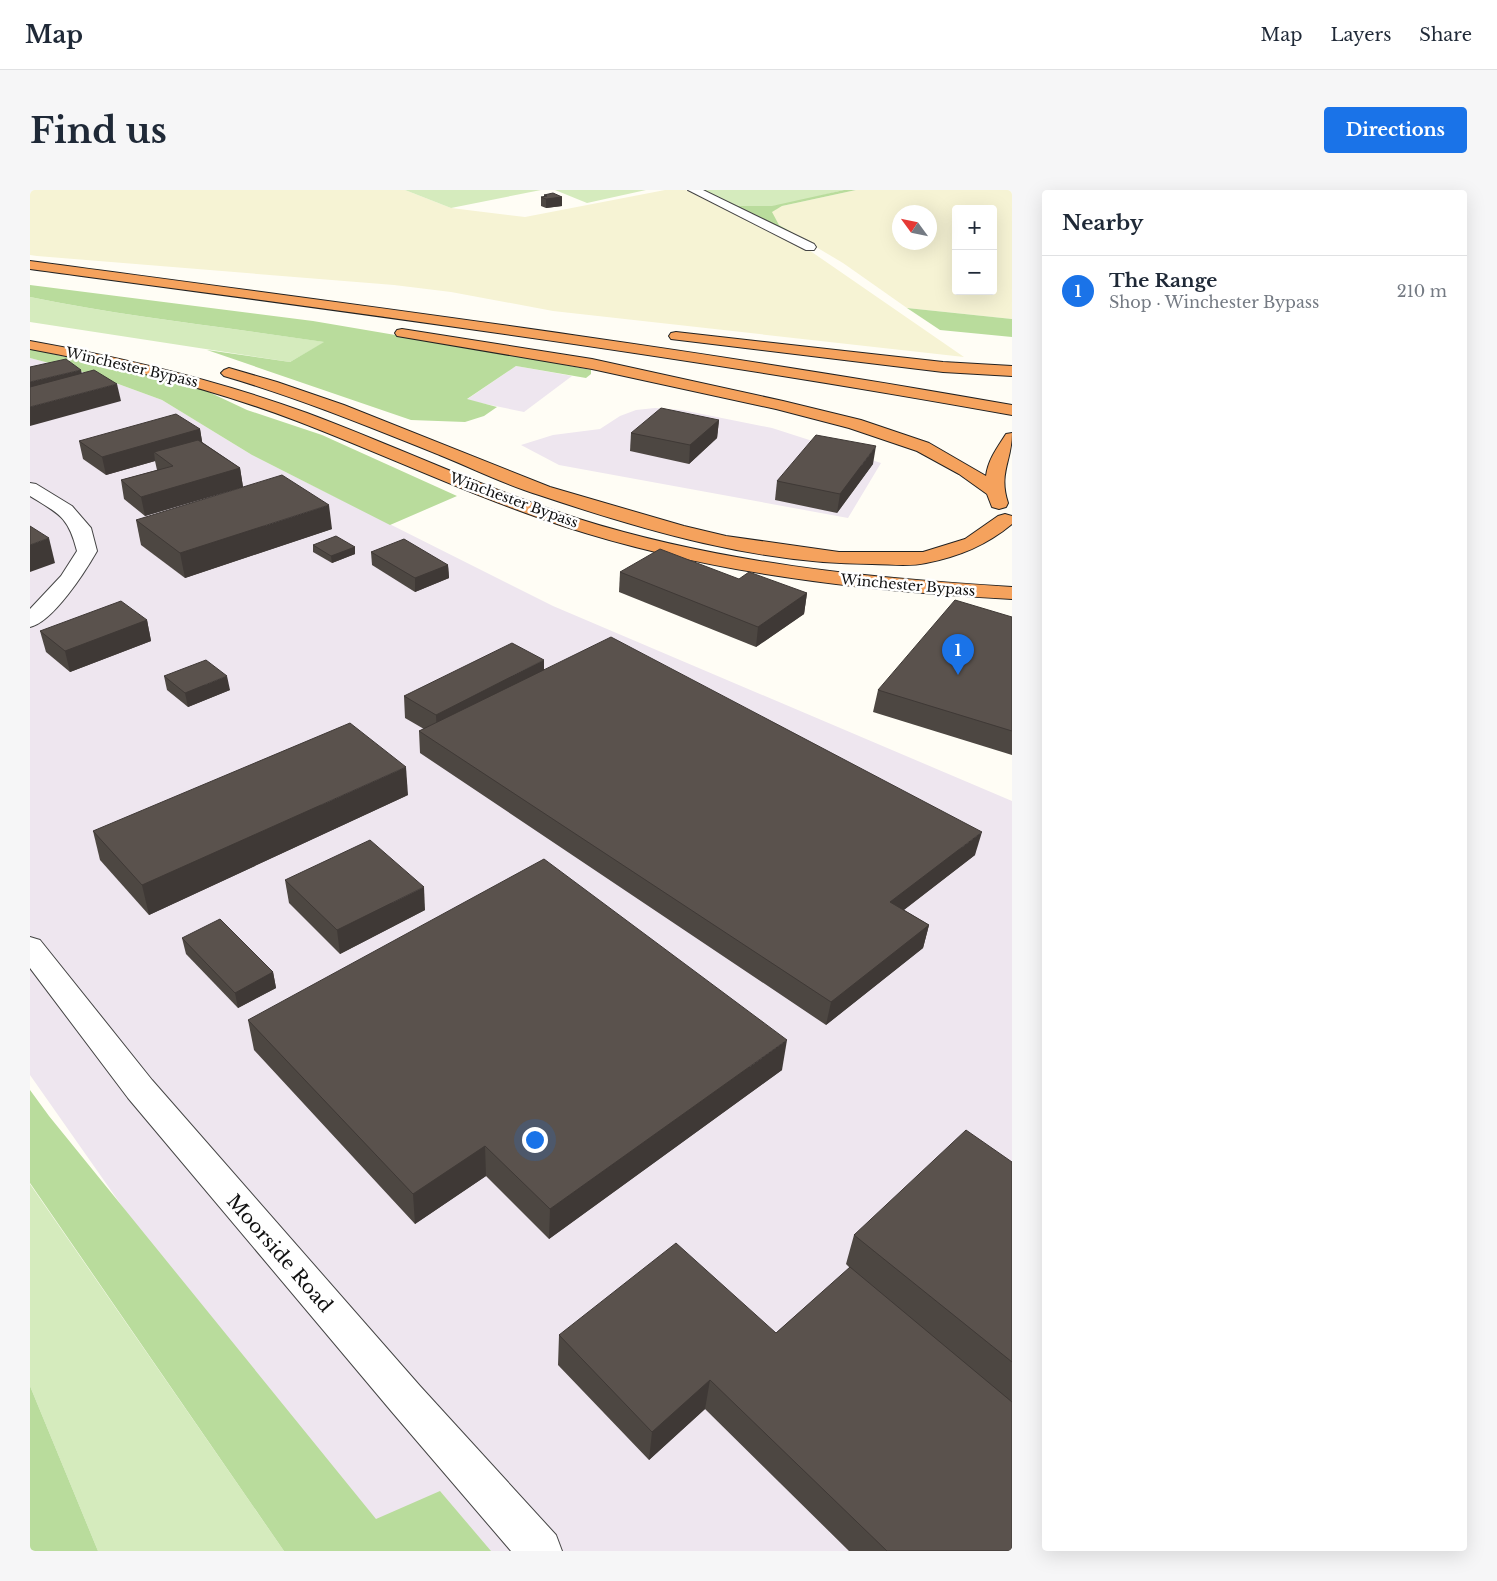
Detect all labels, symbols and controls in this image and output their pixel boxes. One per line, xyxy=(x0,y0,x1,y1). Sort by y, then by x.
text: Map xyxy=(25,20,83,49)
text: Map xyxy=(1261,24,1302,46)
text: Layers xyxy=(1330,24,1391,46)
text: Share xyxy=(1419,24,1472,46)
button: Directions xyxy=(1324,107,1467,153)
text: Find us xyxy=(30,109,167,152)
north arrow xyxy=(892,205,937,250)
map controls xyxy=(952,205,997,295)
button: + xyxy=(952,205,997,250)
text: Nearby xyxy=(1062,210,1143,236)
button: − xyxy=(952,250,997,295)
text: The Range xyxy=(1109,269,1217,292)
text: 1 xyxy=(1075,281,1081,301)
text: 210 m xyxy=(1397,281,1447,301)
text: Shop · Winchester Bypass xyxy=(1109,292,1319,312)
street label: Winchester Bypass xyxy=(63,343,200,391)
street label: Winchester Bypass xyxy=(446,468,581,532)
street label: Winchester Bypass xyxy=(839,570,976,600)
pin: 1 xyxy=(942,634,974,675)
your location xyxy=(522,1127,548,1153)
street label: Moorside Road xyxy=(222,1190,337,1317)

